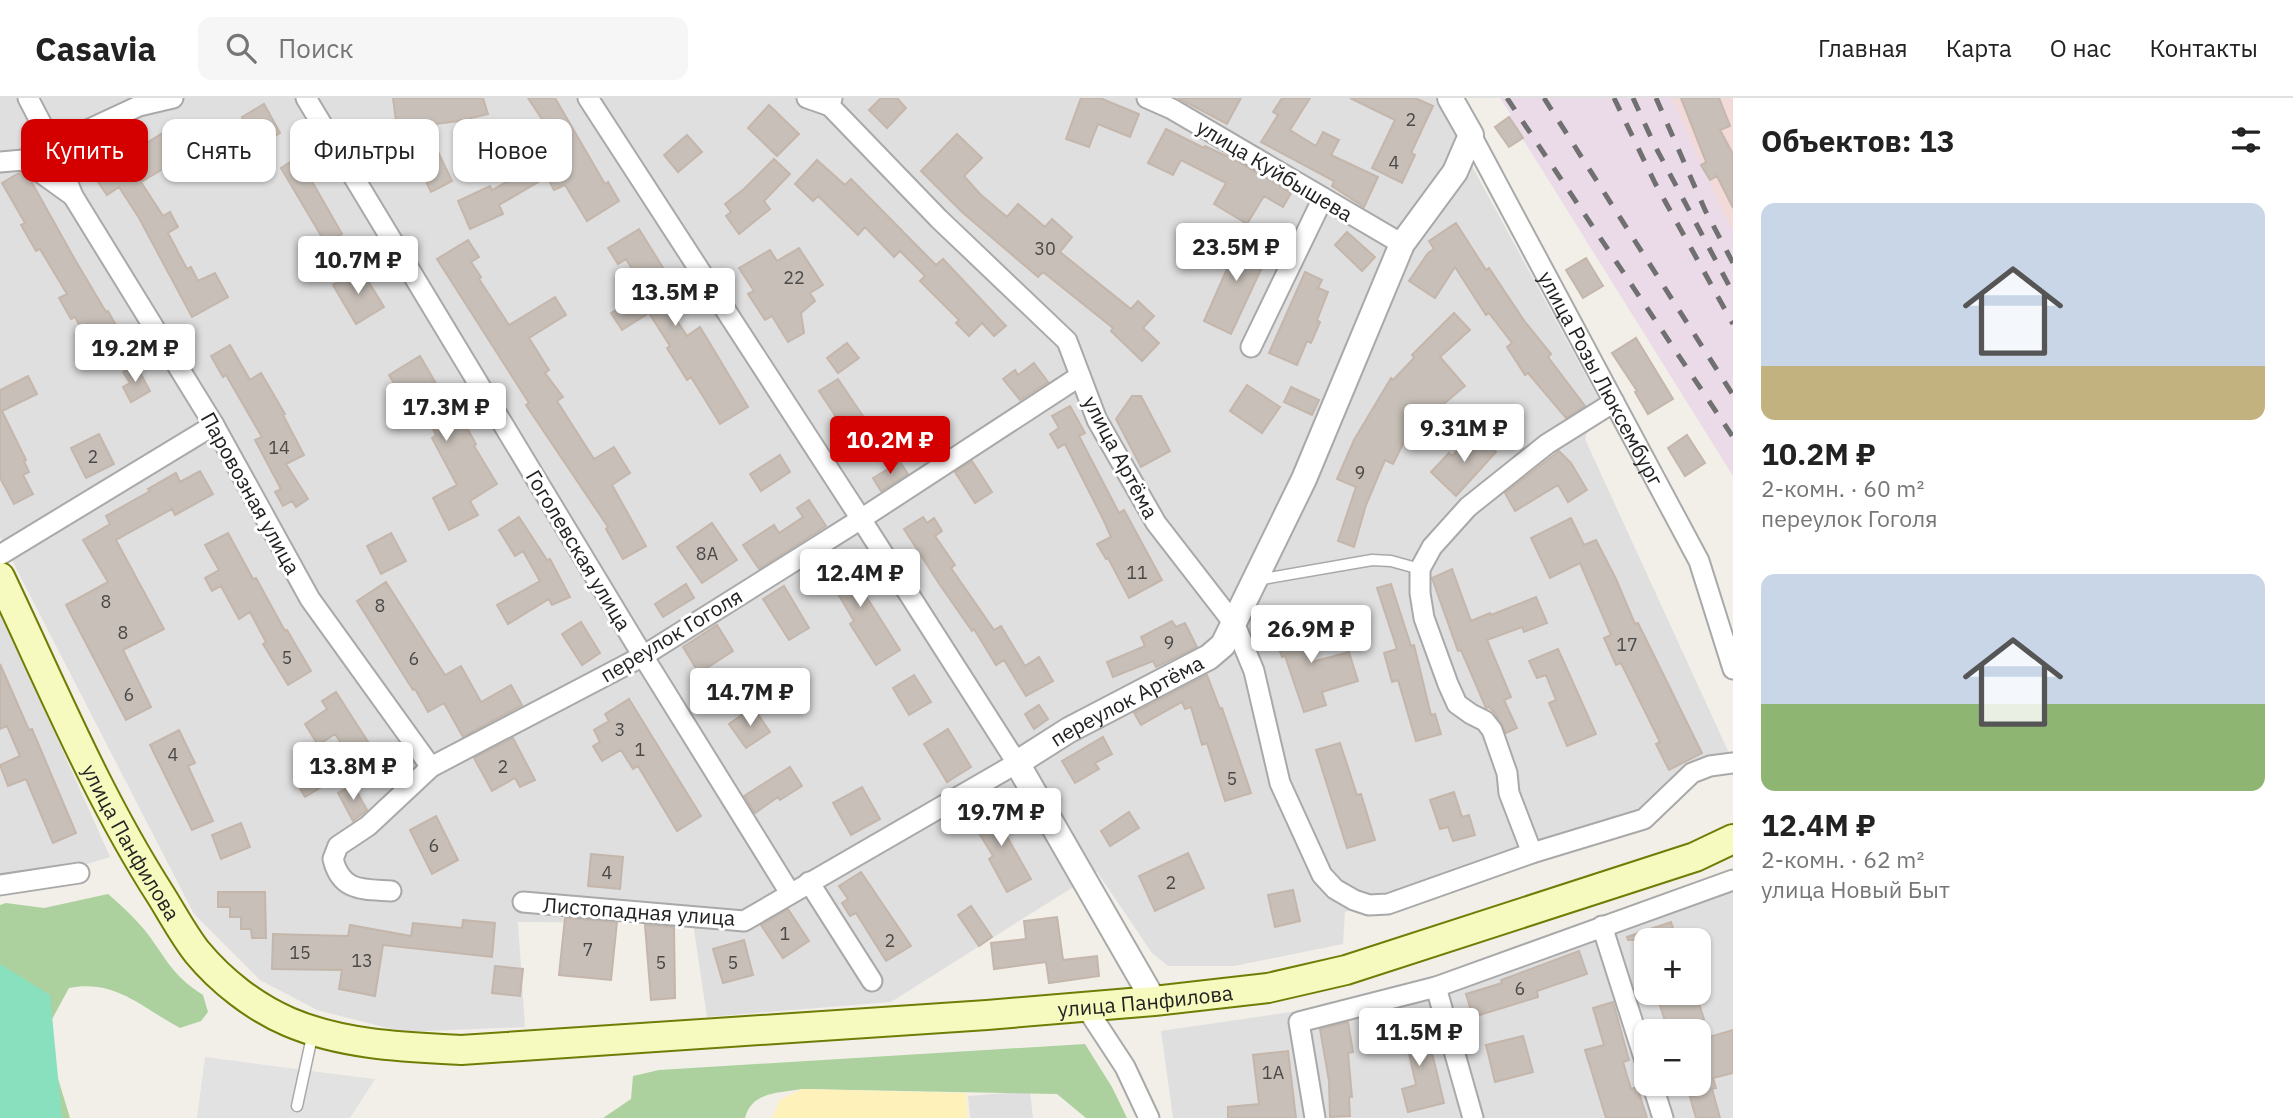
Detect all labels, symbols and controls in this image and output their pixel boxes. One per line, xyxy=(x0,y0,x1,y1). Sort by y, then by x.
search box xyxy=(198,17,688,80)
text: Casavia xyxy=(35,27,156,70)
icon: search xyxy=(222,29,260,67)
text: Поиск xyxy=(278,31,354,65)
text: Главная xyxy=(1818,32,1908,64)
text: Карта xyxy=(1946,32,2012,64)
text: О нас xyxy=(2050,32,2111,64)
text: Контакты xyxy=(2149,32,2258,64)
house number: 2 xyxy=(1406,108,1416,131)
street label: улица Куйбышева xyxy=(1192,112,1358,228)
chip: Купить xyxy=(21,119,148,182)
chip: Снять xyxy=(162,119,276,182)
chip: Фильтры xyxy=(290,119,439,182)
chip: Новое xyxy=(453,119,572,182)
text: Объектов: 13 xyxy=(1761,121,1955,160)
icon: filters xyxy=(2227,121,2265,159)
house number: 4 xyxy=(1389,151,1400,174)
pin: 23.5M ₽ xyxy=(1171,223,1301,283)
text: 23.5M ₽ xyxy=(1192,231,1280,261)
pin: 10.7M ₽ xyxy=(293,236,423,296)
house number: 30 xyxy=(1034,237,1056,260)
text: 10.7M ₽ xyxy=(314,244,402,274)
icon: home xyxy=(1950,248,2076,374)
house number: 22 xyxy=(783,266,805,289)
street label: улица Розы Люксембург xyxy=(1532,266,1670,491)
pin: 13.5M ₽ xyxy=(610,268,740,328)
text: 13.5M ₽ xyxy=(631,276,719,306)
pin: 19.2M ₽ xyxy=(70,324,200,384)
text: 19.2M ₽ xyxy=(91,332,179,362)
pin: 17.3M ₽ xyxy=(381,384,511,443)
text: 17.3M ₽ xyxy=(402,391,490,421)
street label: улица Артёма xyxy=(1077,391,1165,523)
pin: 9.31M ₽ xyxy=(1399,404,1529,464)
street label: Паровозная улица xyxy=(195,407,307,579)
text: 9.31M ₽ xyxy=(1420,412,1508,442)
pin: 10.2M ₽ xyxy=(825,416,955,476)
text: 10.2M ₽ xyxy=(846,424,934,454)
text: 10.2M ₽ xyxy=(1761,434,1876,473)
house number: 14 xyxy=(268,436,290,459)
house number: 2 xyxy=(88,445,98,468)
house number: 9 xyxy=(1355,461,1365,484)
street label: Гоголевская улица xyxy=(520,464,638,636)
text: 2-комн. · 60 m² xyxy=(1761,473,1924,503)
text: переулок Гоголя xyxy=(1761,503,1937,533)
house number: 8А xyxy=(696,542,719,565)
pin: 12.4M ₽ xyxy=(795,550,925,609)
text: 12.4M ₽ xyxy=(816,557,904,587)
house number: 11 xyxy=(1126,561,1148,584)
street label: переулок Гоголя xyxy=(595,582,747,688)
house number: 8 xyxy=(101,590,111,613)
house number: 8 xyxy=(375,594,385,617)
pin: 26.9M ₽ xyxy=(1246,606,1376,665)
text: 26.9M ₽ xyxy=(1267,613,1355,643)
icon: home xyxy=(1950,619,2076,745)
house number: 8 xyxy=(118,621,128,644)
house number: 9 xyxy=(1164,631,1174,654)
house number: 17 xyxy=(1616,633,1638,656)
house number: 5 xyxy=(282,646,292,669)
house number: 6 xyxy=(409,647,419,670)
street label: переулок Артёма xyxy=(1044,648,1208,753)
pin: 14.7M ₽ xyxy=(685,668,815,728)
text: 14.7M ₽ xyxy=(706,676,794,706)
house number: 6 xyxy=(124,683,134,706)
house number: 3 xyxy=(615,718,625,741)
house number: 1 xyxy=(635,738,645,761)
pin: 13.8M ₽ xyxy=(288,742,418,802)
house number: 4 xyxy=(168,743,179,766)
text: 13.8M ₽ xyxy=(309,750,397,780)
house number: 2 xyxy=(498,755,508,778)
street label: улица Панфилова xyxy=(76,759,187,926)
house number: 5 xyxy=(1227,767,1237,790)
pin: 19.7M ₽ xyxy=(936,788,1066,848)
text: 19.7M ₽ xyxy=(957,796,1045,826)
text: 12.4M ₽ xyxy=(1761,805,1876,844)
house number: 6 xyxy=(429,834,439,857)
text: 2-комн. · 62 m² xyxy=(1761,844,1924,874)
house number: 4 xyxy=(602,861,613,884)
house number: 2 xyxy=(1166,871,1176,894)
text: улица Новый Быт xyxy=(1761,874,1950,904)
street label: Листопадная улица xyxy=(542,890,736,932)
house number: 1 xyxy=(780,922,790,945)
map controls xyxy=(1634,928,1711,1096)
button: + xyxy=(1634,928,1711,1005)
house number: 2 xyxy=(885,929,895,952)
house number: 7 xyxy=(583,938,593,961)
house number: 15 xyxy=(289,941,311,964)
house number: 13 xyxy=(351,949,373,972)
house number: 5 xyxy=(656,951,666,974)
house number: 5 xyxy=(728,951,738,974)
house number: 6 xyxy=(1515,977,1525,1000)
street label: улица Панфилова xyxy=(1056,978,1234,1023)
pin: 11.5M ₽ xyxy=(1354,1009,1484,1068)
text: 11.5M ₽ xyxy=(1375,1016,1463,1046)
button: − xyxy=(1634,1019,1711,1096)
house number: 1А xyxy=(1262,1061,1285,1084)

